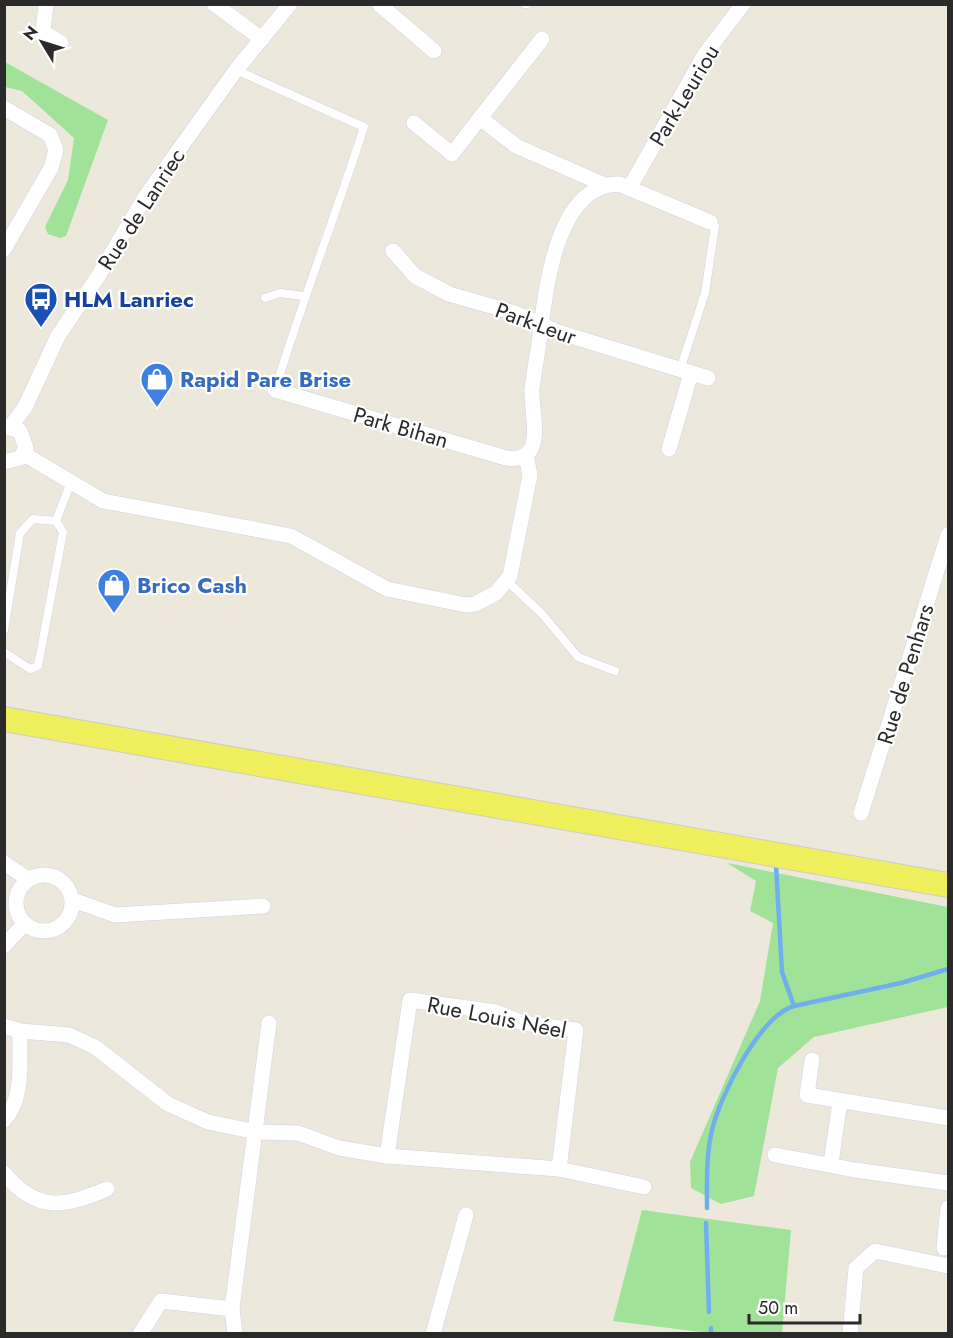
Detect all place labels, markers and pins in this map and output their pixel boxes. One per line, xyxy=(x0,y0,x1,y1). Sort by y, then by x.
bus stop icon: HLM Lanriec xyxy=(23,281,59,328)
place label: HLM Lanriec xyxy=(64,283,194,315)
shop icon: Rapid Pare Brise xyxy=(139,361,175,408)
place label: Rapid Pare Brise xyxy=(180,363,351,395)
shop icon: Brico Cash xyxy=(96,567,132,614)
place label: Brico Cash xyxy=(137,569,247,601)

